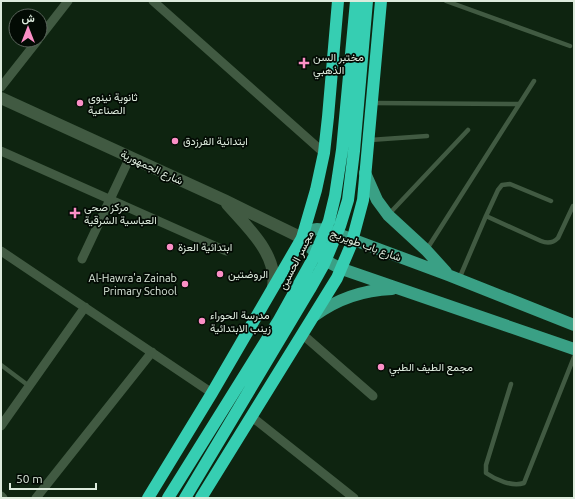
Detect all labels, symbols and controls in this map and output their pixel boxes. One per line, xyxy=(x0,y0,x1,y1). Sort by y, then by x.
north arrow xyxy=(8,8,48,48)
text: ش xyxy=(21,12,35,25)
place label: مختبر السن الذهبي xyxy=(313,51,364,80)
marker: مختبر السن الذهبي xyxy=(298,57,310,69)
place label: ثانوية نينوى الصناعية xyxy=(88,91,138,117)
marker: ثانوية نينوى الصناعية xyxy=(75,98,85,108)
place label: ابتدائية الفرزدق xyxy=(183,135,248,148)
marker: ابتدائية الفرزدق xyxy=(170,136,180,146)
street label: شارع الجمهورية xyxy=(118,147,185,189)
place label: مركز صحي العباسية الشرقية xyxy=(84,201,157,227)
marker: مركز صحي العباسية الشرقية xyxy=(69,207,81,219)
street label: شارع باب طويريج xyxy=(328,227,403,265)
street label: مجسر الحسين xyxy=(276,229,317,292)
place label: ابتدائية العزة xyxy=(178,241,232,254)
marker: ابتدائية العزة xyxy=(165,242,175,252)
place label: الروضتين xyxy=(228,268,268,281)
marker: الروضتين xyxy=(215,269,225,279)
place label: Al-Hawra'a Zainab Primary School xyxy=(89,272,177,297)
marker: Al-Hawra'a Zainab Primary School xyxy=(180,279,190,289)
place label: مدرسة الحوراء زينب الابتدائية xyxy=(210,309,271,335)
marker: مدرسة الحوراء زينب الابتدائية xyxy=(197,316,207,326)
place label: مجمع الطيف الطبي xyxy=(389,361,473,377)
marker: مجمع الطيف الطبي xyxy=(376,362,386,372)
scale bar xyxy=(10,465,96,491)
text: 50 m xyxy=(16,472,43,485)

